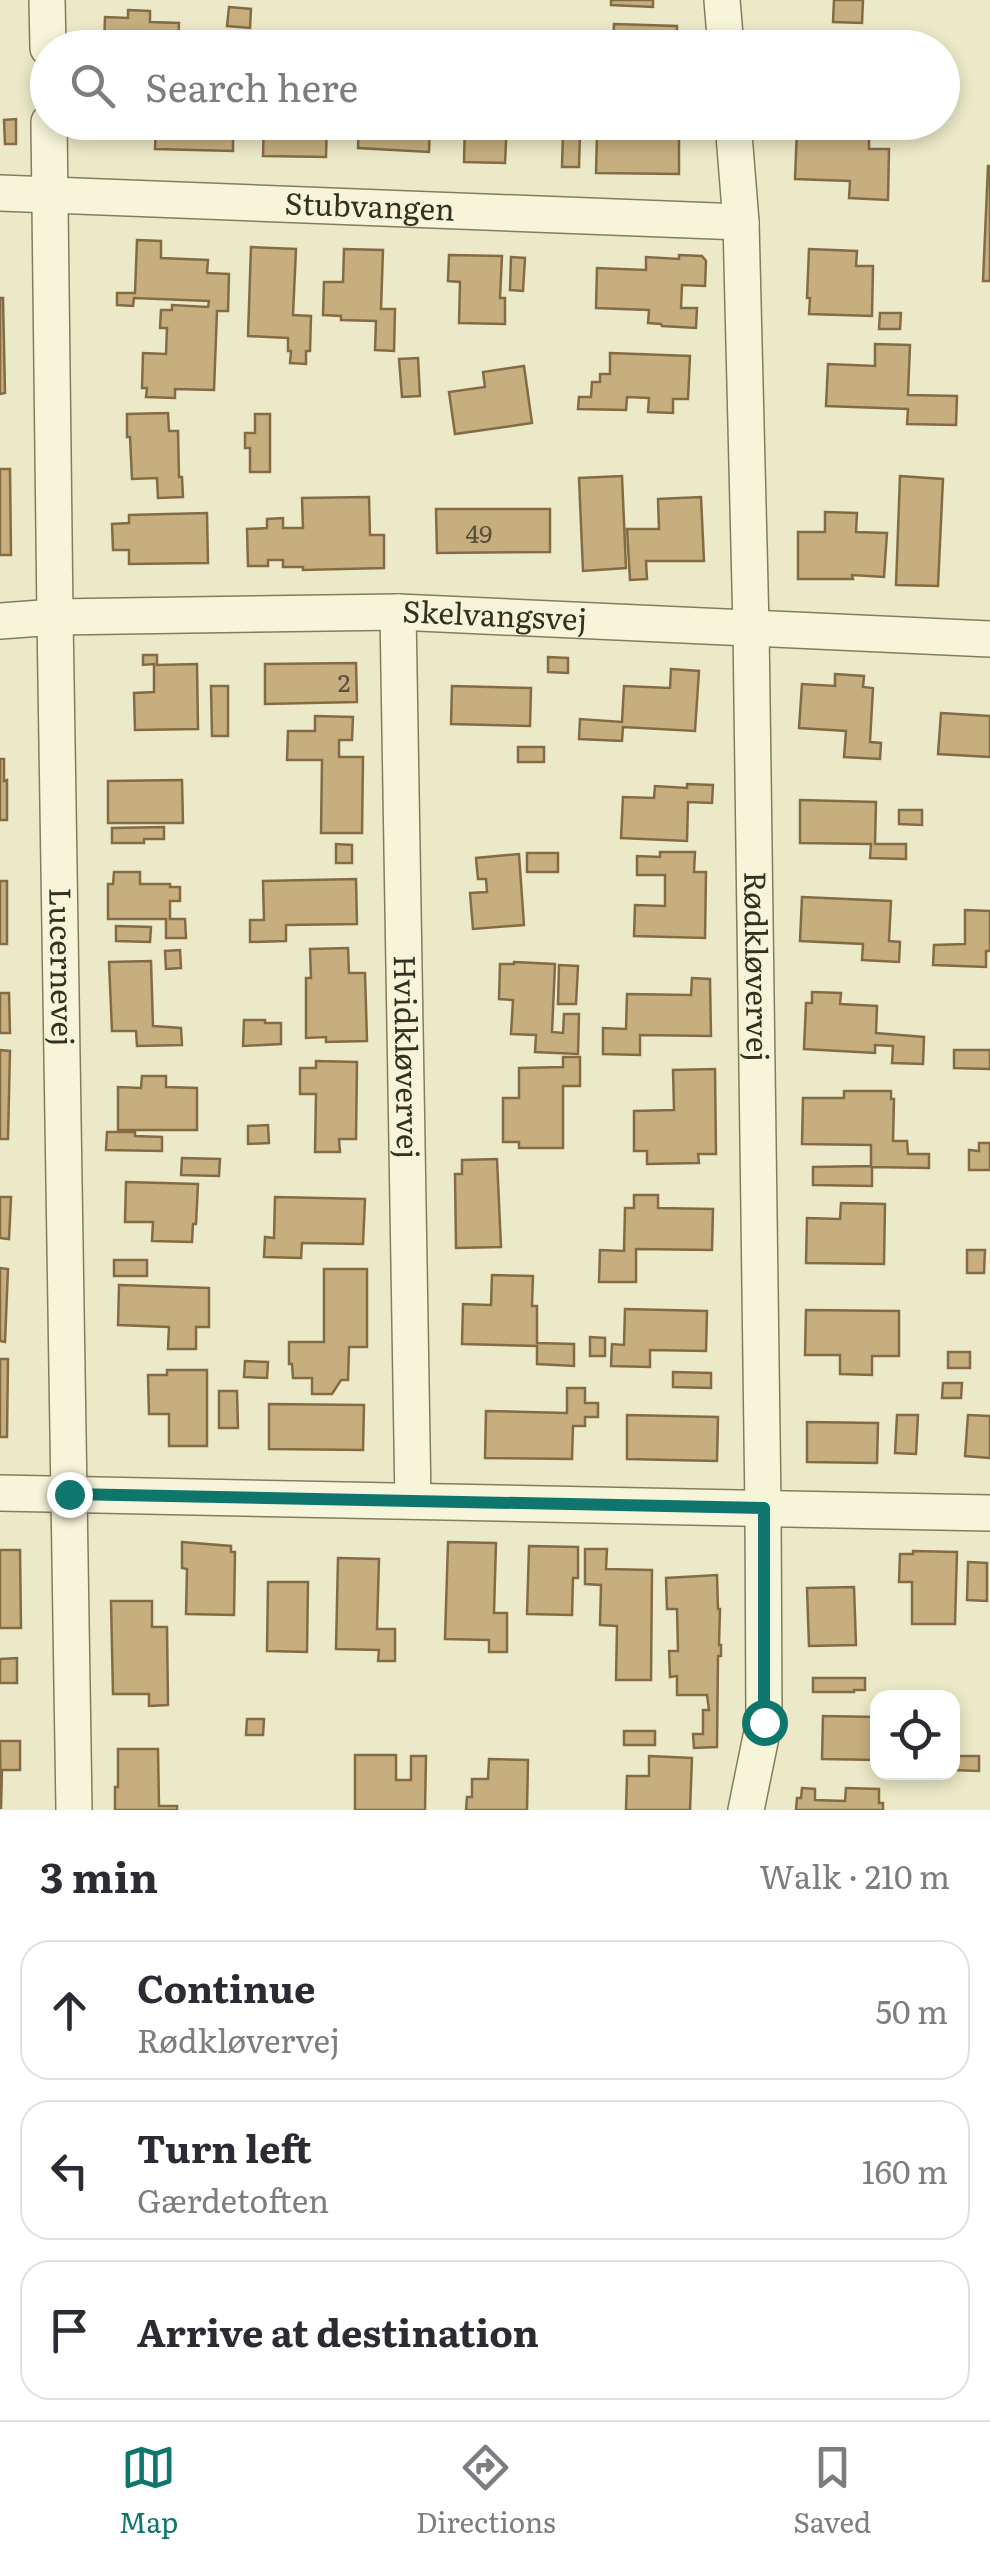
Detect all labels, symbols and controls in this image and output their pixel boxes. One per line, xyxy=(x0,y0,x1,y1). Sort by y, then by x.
search box xyxy=(30,30,960,140)
text: Search here xyxy=(145,57,358,114)
icon: search xyxy=(65,58,120,113)
street label: Stubvangen xyxy=(284,179,456,230)
house number: 49 xyxy=(466,514,492,551)
street label: Skelvangsvej xyxy=(402,587,588,640)
house number: 2 xyxy=(338,663,350,700)
street label: Rødkløvervej xyxy=(735,871,782,1062)
street label: Lucernevej xyxy=(40,887,87,1046)
street label: Hvidkløvervej xyxy=(385,955,432,1159)
route end xyxy=(47,1472,93,1518)
map controls xyxy=(870,1690,960,1780)
button: locate xyxy=(870,1690,960,1780)
route start xyxy=(742,1700,788,1746)
text: 3 min xyxy=(40,1844,158,1906)
text: Walk · 210 m xyxy=(759,1851,950,1899)
text: Continue xyxy=(137,1958,315,2015)
icon: ahead xyxy=(42,1983,97,2038)
text: 50 m xyxy=(876,1986,948,2034)
text: Rødkløvervej xyxy=(137,2015,340,2063)
text: Turn left xyxy=(137,2118,312,2175)
icon: left xyxy=(42,2143,97,2198)
text: 160 m xyxy=(862,2146,948,2194)
text: Gærdetoften xyxy=(137,2175,329,2223)
text: Arrive at destination xyxy=(137,2302,539,2359)
icon: arrive xyxy=(42,2303,97,2358)
tab: Map xyxy=(119,2440,178,2542)
tab: Directions xyxy=(416,2440,556,2542)
tab: Saved xyxy=(793,2440,871,2542)

